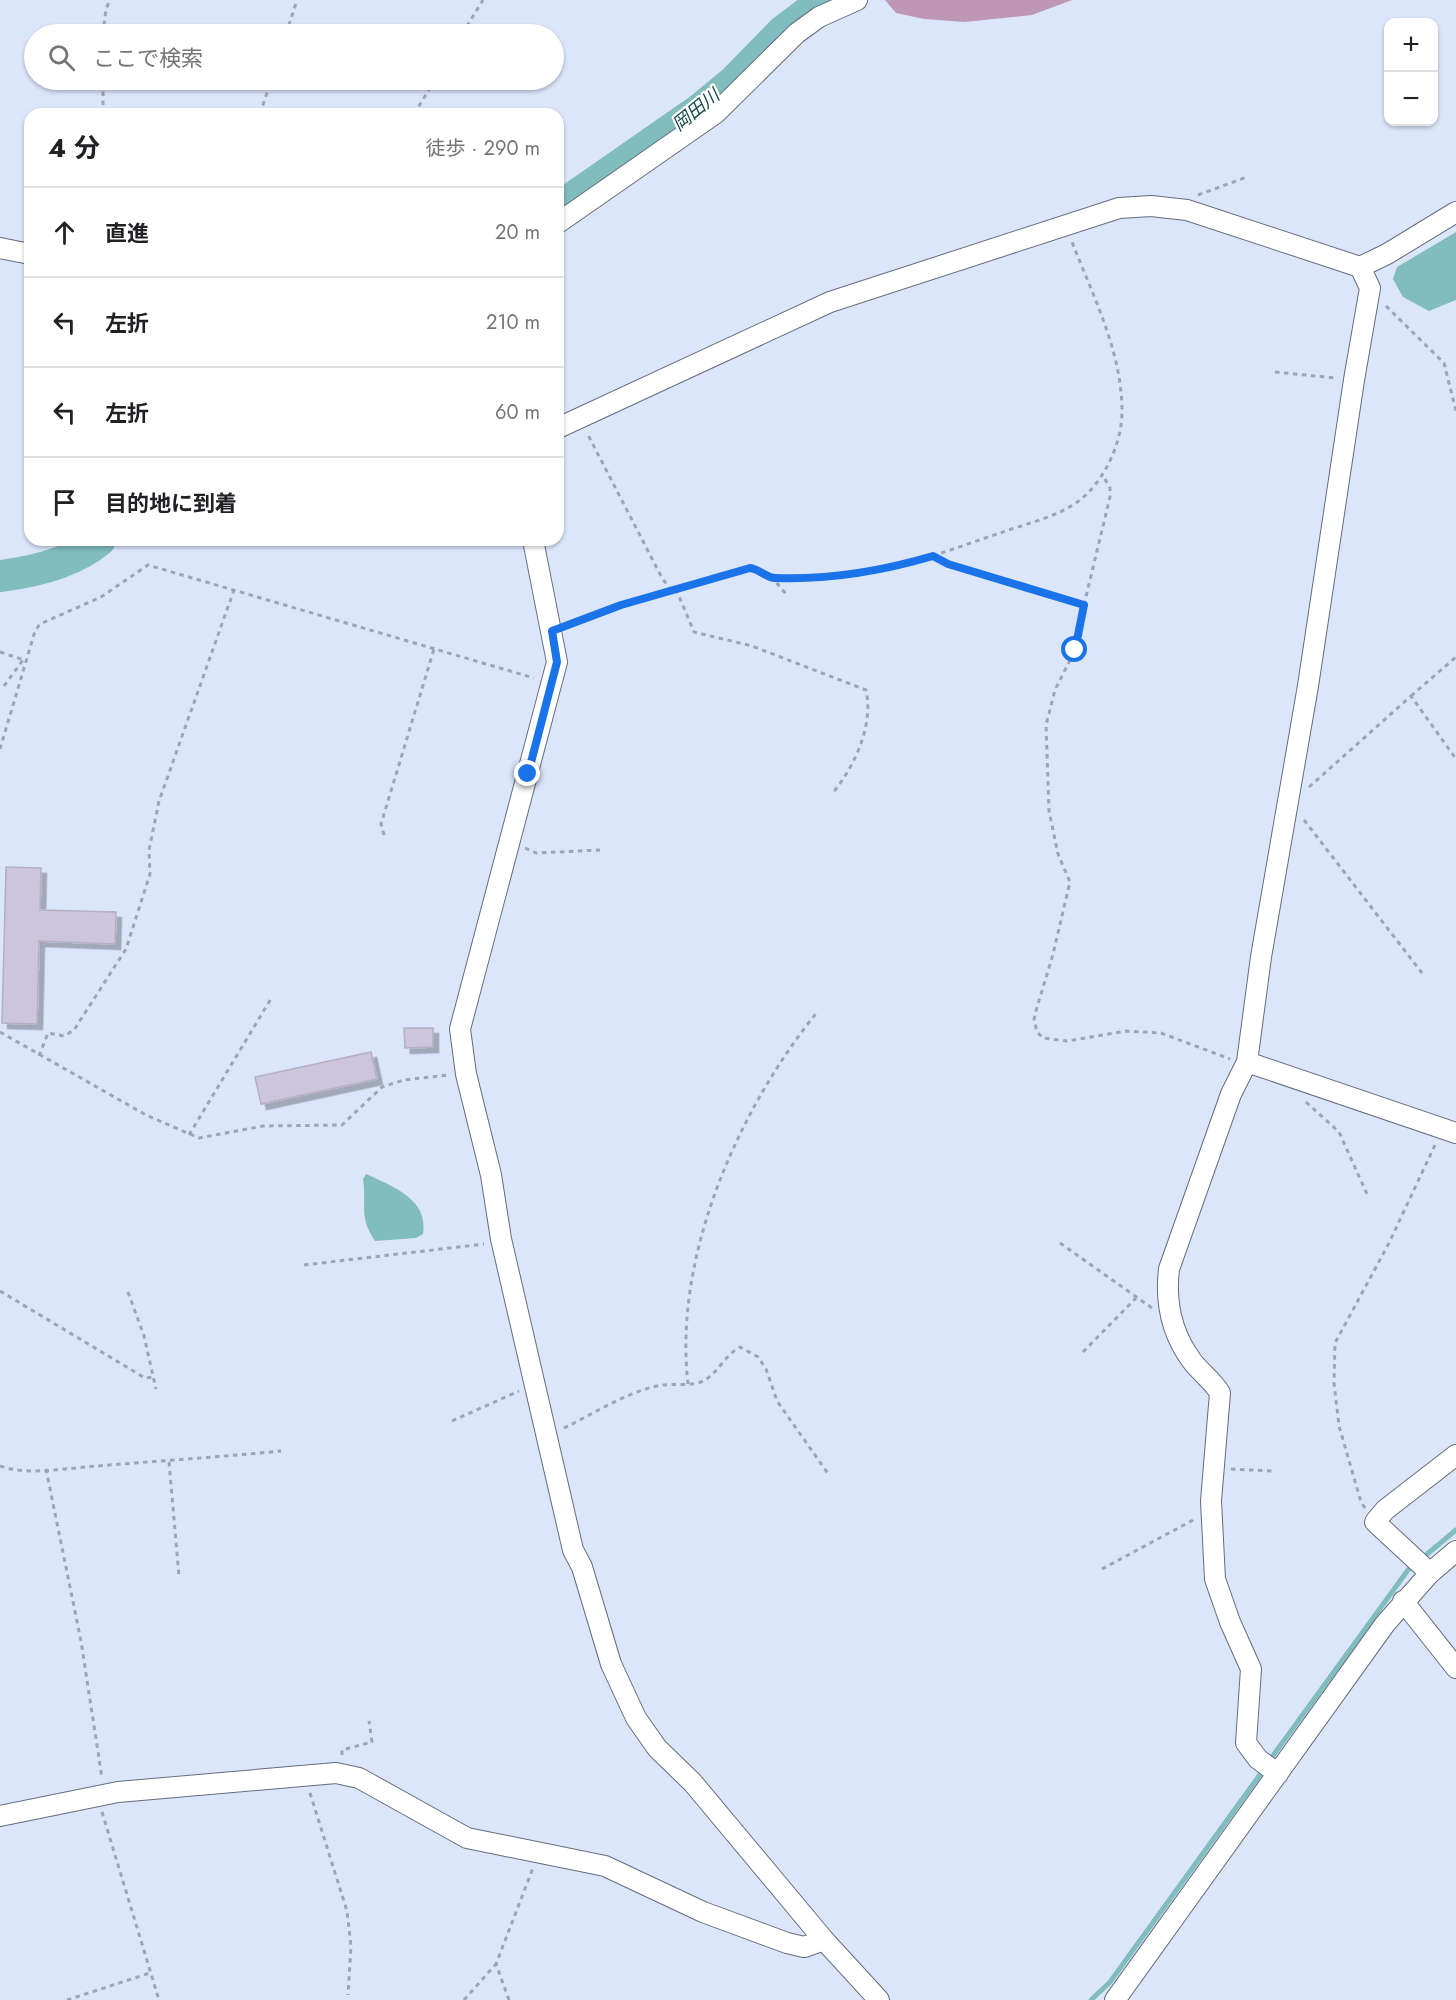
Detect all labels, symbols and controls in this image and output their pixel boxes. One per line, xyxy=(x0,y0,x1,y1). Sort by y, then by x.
map controls xyxy=(1384,18,1438,126)
button: + xyxy=(1384,18,1438,72)
search box xyxy=(24,24,564,90)
icon: search xyxy=(45,41,78,74)
text: ここで検索 xyxy=(93,42,203,74)
button: − xyxy=(1384,72,1438,126)
water label: 岡田川 xyxy=(667,82,727,137)
text: 4 分 xyxy=(48,129,100,167)
text: 徒歩 · 290 m xyxy=(426,134,540,163)
icon: ahead xyxy=(48,216,81,249)
text: 直進 xyxy=(105,217,149,249)
text: 20 m xyxy=(495,218,540,247)
icon: left xyxy=(48,306,81,339)
text: 左折 xyxy=(105,307,149,339)
text: 210 m xyxy=(486,308,540,337)
icon: left xyxy=(48,396,81,429)
text: 左折 xyxy=(105,397,149,429)
text: 60 m xyxy=(495,398,540,427)
icon: arrive xyxy=(48,486,81,519)
text: 目的地に到着 xyxy=(105,487,237,519)
route start xyxy=(1061,636,1087,662)
route end xyxy=(514,760,540,786)

